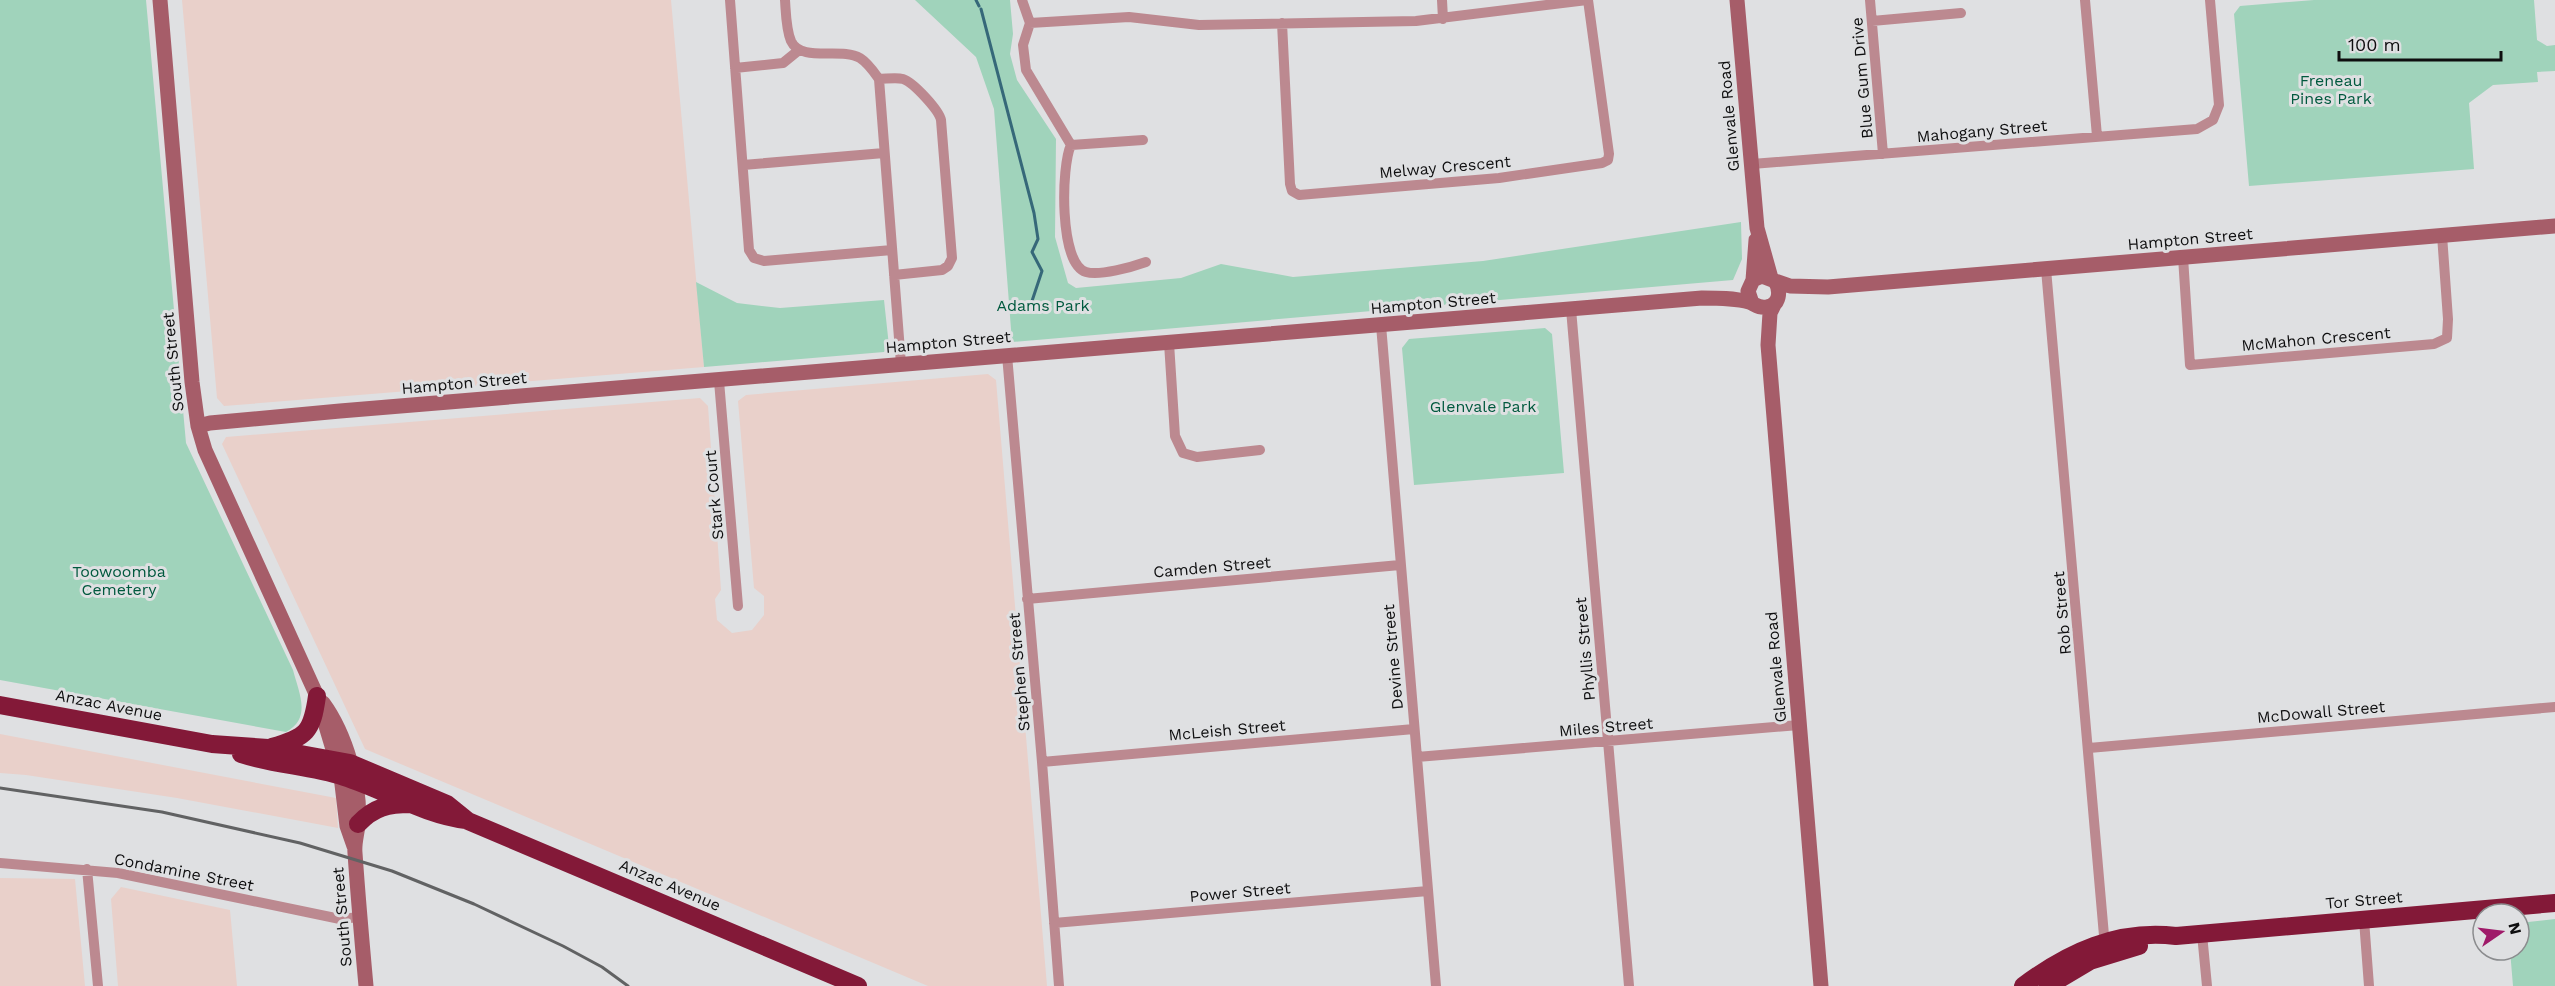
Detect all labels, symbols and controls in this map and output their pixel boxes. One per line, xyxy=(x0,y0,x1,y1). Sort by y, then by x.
street label: Blue Gum Drive xyxy=(1847,16,1877,140)
scale bar xyxy=(2339,24,2501,62)
text: 100 m xyxy=(2348,34,2401,55)
street label: Glenvale Road xyxy=(1715,60,1743,172)
park label: Freneau Pines Park xyxy=(2290,71,2372,108)
street label: Mahogany Street xyxy=(1916,116,2048,146)
street label: Melway Crescent xyxy=(1378,152,1512,182)
street label: Hampton Street xyxy=(2127,224,2254,254)
street label: Hampton Street xyxy=(1370,288,1497,318)
park label: Adams Park xyxy=(996,296,1090,315)
street label: South Street xyxy=(158,311,188,413)
street label: McMahon Crescent xyxy=(2241,323,2392,355)
street label: Hampton Street xyxy=(885,327,1012,357)
street label: Hampton Street xyxy=(401,368,528,398)
park label: Glenvale Park xyxy=(1430,397,1536,416)
street label: Stark Court xyxy=(701,449,727,541)
street label: Camden Street xyxy=(1152,552,1272,582)
park label: Toowoomba Cemetery xyxy=(72,562,166,599)
street label: Rob Street xyxy=(2049,570,2075,655)
street label: Phyllis Street xyxy=(1571,596,1599,702)
street label: Devine Street xyxy=(1379,603,1407,711)
street label: Glenvale Road xyxy=(1762,611,1790,723)
street label: Stephen Street xyxy=(1004,612,1034,732)
street label: Anzac Avenue xyxy=(54,685,164,725)
street label: McDowall Street xyxy=(2256,697,2386,727)
street label: Miles Street xyxy=(1558,713,1654,741)
street label: McLeish Street xyxy=(1168,715,1287,745)
street label: Condamine Street xyxy=(113,849,256,895)
street label: Anzac Avenue xyxy=(616,855,724,915)
street label: South Street xyxy=(328,866,356,968)
street label: Power Street xyxy=(1189,878,1291,906)
street label: Tor Street xyxy=(2325,887,2404,913)
north arrow xyxy=(2471,902,2531,962)
text: N xyxy=(2504,920,2526,937)

